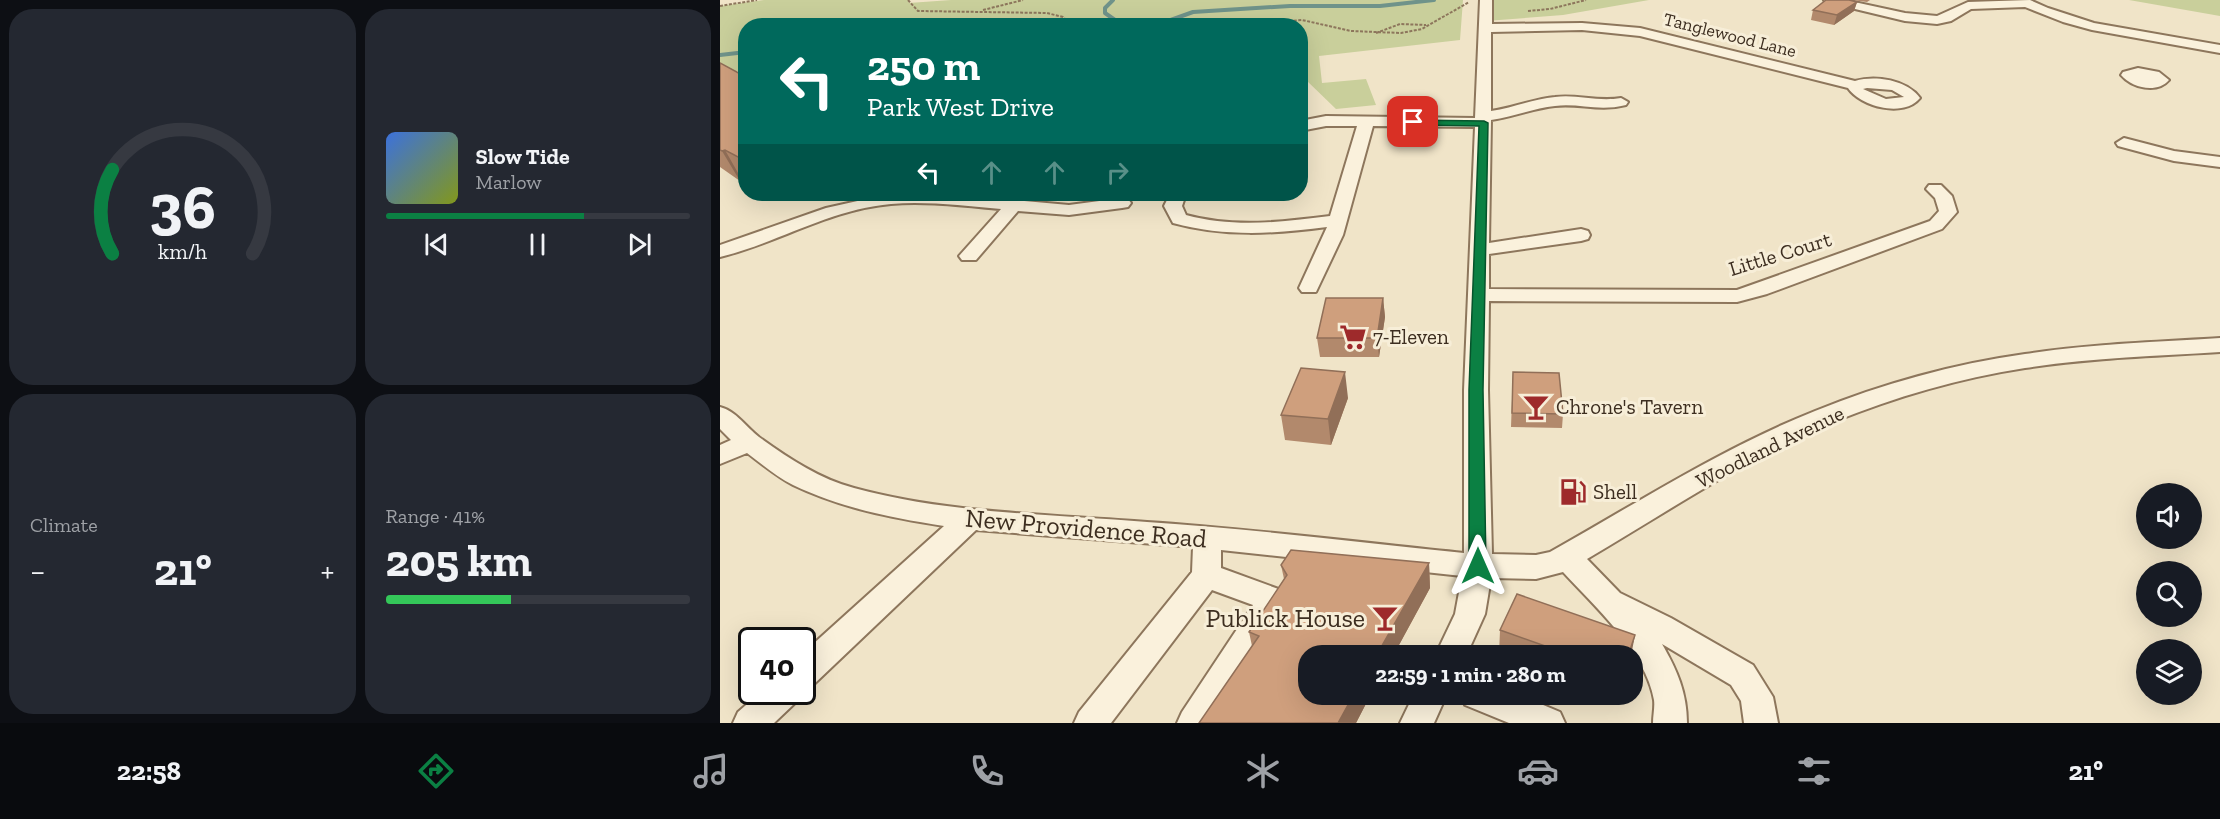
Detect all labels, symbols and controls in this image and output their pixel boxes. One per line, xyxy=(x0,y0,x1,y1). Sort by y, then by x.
street label: Tanglewood Lane xyxy=(1661,8,1799,62)
text: 250 m xyxy=(867,40,980,91)
icon: left xyxy=(768,42,846,120)
text: Park West Drive xyxy=(867,91,1054,123)
pin xyxy=(1387,96,1438,147)
icon: arrive xyxy=(1396,105,1429,138)
text: Slow Tide xyxy=(476,143,570,170)
icon: left xyxy=(912,156,945,189)
icon: ahead xyxy=(975,156,1008,189)
icon: ahead xyxy=(1038,156,1071,189)
icon: right xyxy=(1101,156,1134,189)
text: 36 xyxy=(149,169,216,244)
text: Marlow xyxy=(476,170,542,194)
street label: Little Court xyxy=(1726,226,1834,281)
icon: previous xyxy=(420,228,453,261)
icon: pause xyxy=(521,228,554,261)
icon: next xyxy=(623,228,656,261)
text: km/h xyxy=(158,239,207,264)
supermarket icon: 7-Eleven xyxy=(1338,322,1368,352)
place label: 7-Eleven xyxy=(1373,324,1449,349)
bar icon: Chrone's Tavern xyxy=(1521,392,1551,422)
place label: Chrone's Tavern xyxy=(1556,394,1703,419)
street label: Woodland Avenue xyxy=(1692,400,1848,493)
fuel station icon: Shell xyxy=(1558,477,1588,507)
place label: Shell xyxy=(1593,479,1637,504)
map controls xyxy=(2136,483,2202,705)
button: sound xyxy=(2136,483,2202,549)
street label: New Providence Road xyxy=(964,501,1208,555)
text: Range · 41% xyxy=(386,504,485,528)
text: Climate xyxy=(30,513,98,537)
text: 205 km xyxy=(386,534,532,588)
position arrow xyxy=(1446,534,1510,598)
text: 21° xyxy=(154,543,212,597)
text: − xyxy=(30,551,45,590)
text: + xyxy=(321,551,335,590)
button: search xyxy=(2136,561,2202,627)
place label: Publick House xyxy=(1205,602,1365,634)
bar icon: Publick House xyxy=(1370,603,1400,633)
speed limit sign: 40 xyxy=(738,627,816,705)
button: layers xyxy=(2136,639,2202,705)
text: 22:59 · 1 min · 280 m xyxy=(1375,661,1566,688)
icon: directions xyxy=(415,750,457,792)
icon: music xyxy=(690,750,732,792)
icon: phone xyxy=(966,750,1008,792)
icon: climate xyxy=(1242,750,1284,792)
icon: car xyxy=(1517,750,1559,792)
icon: filters xyxy=(1793,750,1835,792)
text: 22:58 xyxy=(117,755,181,787)
text: 21° xyxy=(2068,755,2103,787)

